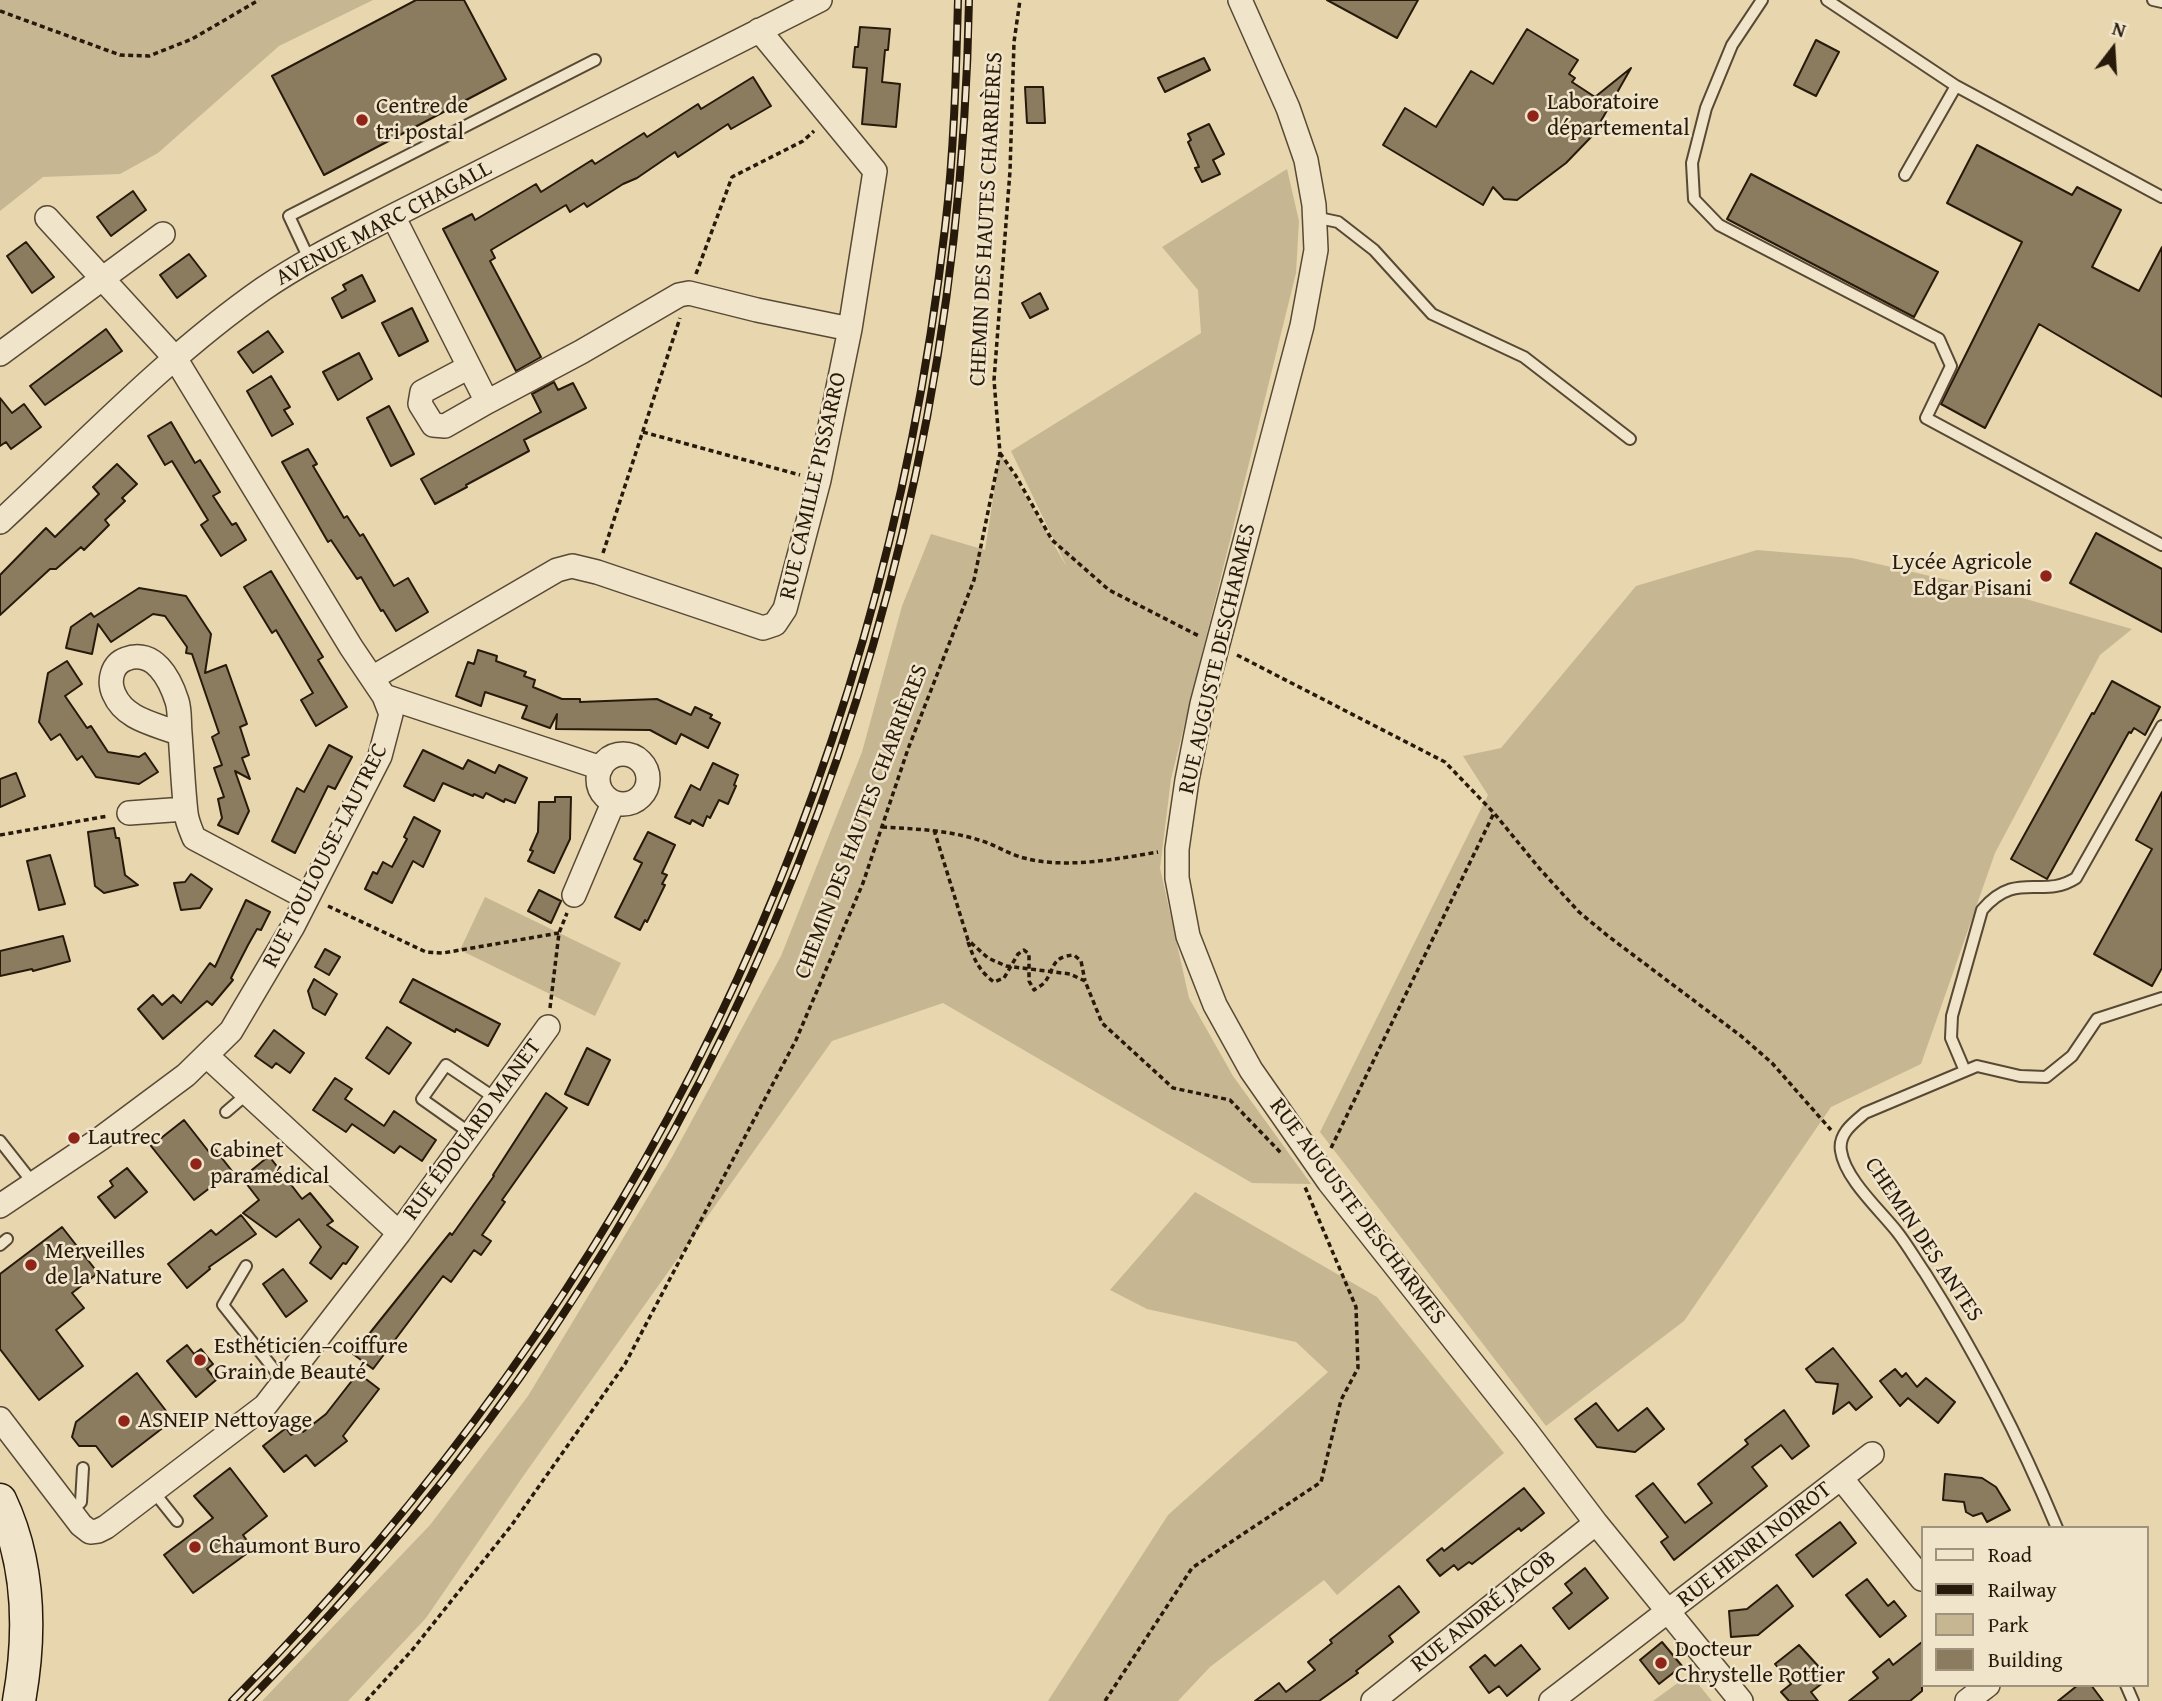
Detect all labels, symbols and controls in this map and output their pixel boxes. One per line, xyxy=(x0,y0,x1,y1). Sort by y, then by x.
north arrow xyxy=(2078,14,2148,84)
text: N xyxy=(2109,14,2129,44)
street label: CHEMIN DES HAUTES CHARRIÈRES xyxy=(964,51,1010,387)
place label: Laboratoire départemental xyxy=(1547,89,1690,143)
place label: Centre de tri postal xyxy=(376,93,468,147)
marker: Laboratoire départemental xyxy=(1525,108,1541,124)
marker: Centre de tri postal xyxy=(354,112,370,128)
street label: AVENUE MARC CHAGALL xyxy=(271,155,497,293)
street label: RUE CAMILLE PISSARRO xyxy=(774,370,854,602)
street label: RUE AUGUSTE DESCHARMES xyxy=(1173,521,1263,797)
place label: Lycée Agricole Edgar Pisani xyxy=(1892,549,2032,603)
marker: Lycée Agricole Edgar Pisani xyxy=(2038,568,2054,584)
street label: CHEMIN DES HAUTES CHARRIÈRES xyxy=(789,661,935,983)
street label: RUE TOULOUSE-LAUTREC xyxy=(257,739,395,973)
street label: RUE ÉDOUARD MANET xyxy=(398,1034,548,1226)
street label: RUE AUGUSTE DESCHARMES xyxy=(1263,1093,1451,1331)
place label: Lautrec xyxy=(88,1124,161,1152)
marker: Lautrec xyxy=(66,1130,82,1146)
place label: Cabinet paramédical xyxy=(210,1137,329,1191)
street label: CHEMIN DES ANTES xyxy=(1858,1153,1988,1327)
marker: Cabinet paramédical xyxy=(188,1156,204,1172)
place label: Merveilles de la Nature xyxy=(45,1238,162,1292)
marker: Merveilles de la Nature xyxy=(23,1257,39,1273)
place label: Esthéticien–coiffure Grain de Beauté xyxy=(214,1333,408,1387)
marker: Esthéticien–coiffure Grain de Beauté xyxy=(192,1352,208,1368)
place label: ASNEIP Nettoyage xyxy=(138,1407,312,1435)
marker: ASNEIP Nettoyage xyxy=(116,1413,132,1429)
street label: RUE HENRI NOIROT xyxy=(1672,1476,1838,1614)
legend xyxy=(1920,1526,2148,1687)
place label: Chaumont Buro xyxy=(209,1533,361,1561)
marker: Chaumont Buro xyxy=(187,1539,203,1555)
text: Road xyxy=(1988,1539,2032,1570)
street label: RUE ANDRÉ JACOB xyxy=(1406,1545,1562,1679)
text: Railway xyxy=(1988,1574,2057,1605)
text: Park xyxy=(1988,1609,2029,1640)
place label: Docteur Chrystelle Pottier xyxy=(1675,1636,1845,1690)
text: Building xyxy=(1988,1644,2062,1675)
marker: Docteur Chrystelle Pottier xyxy=(1653,1655,1669,1671)

